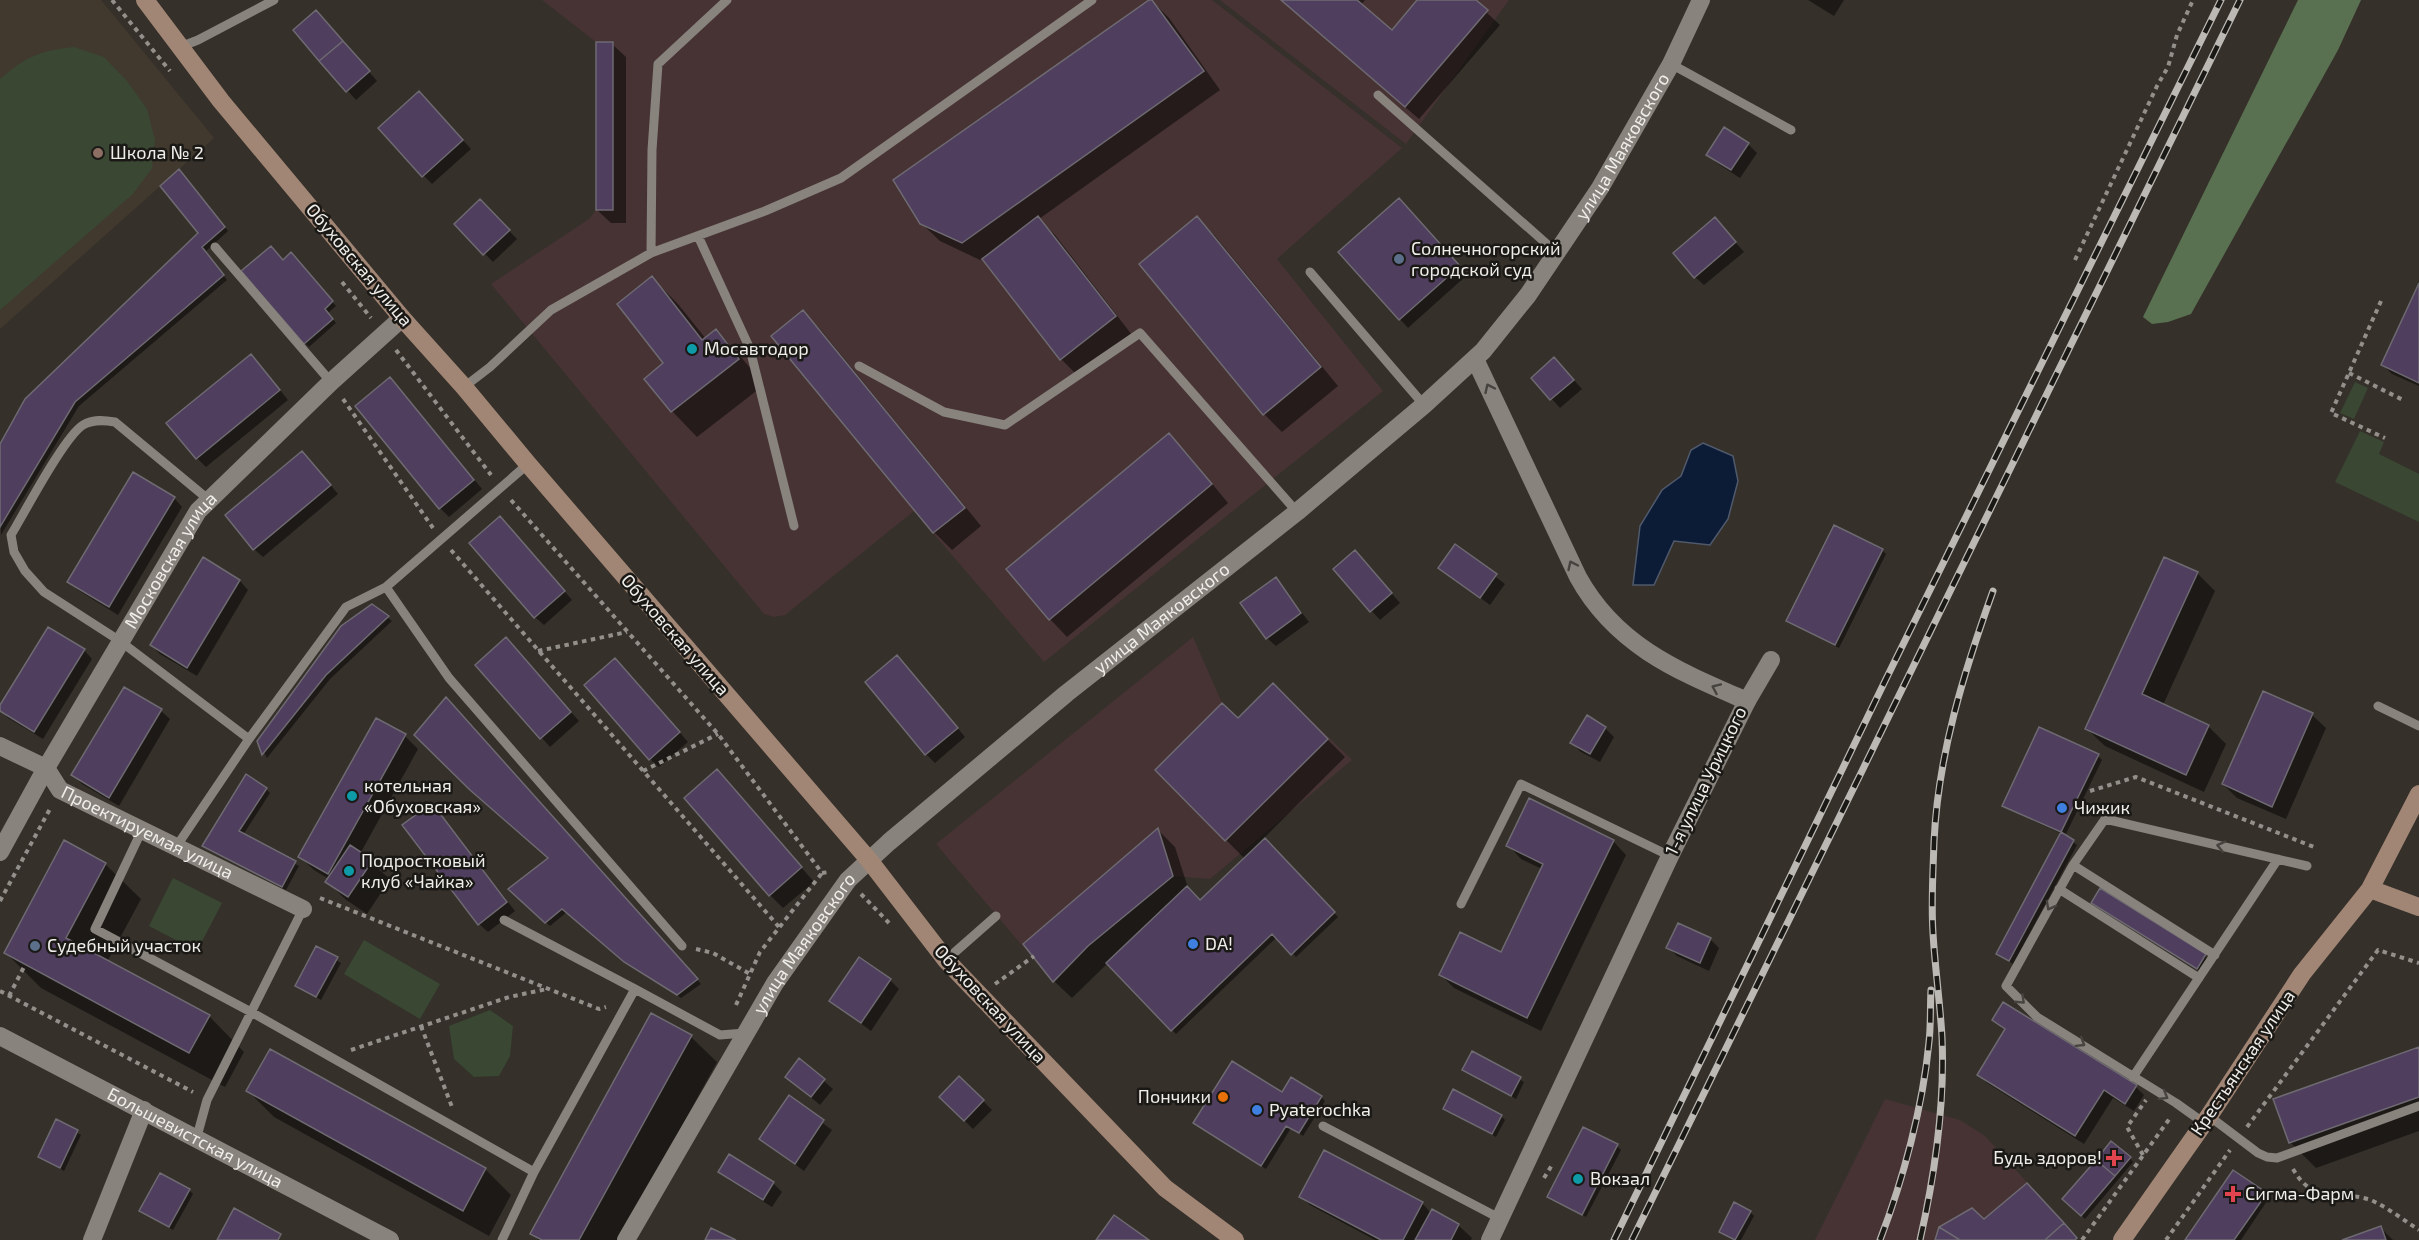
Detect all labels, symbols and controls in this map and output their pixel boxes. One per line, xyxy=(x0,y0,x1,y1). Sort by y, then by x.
street label: улица Маяковского xyxy=(1570,69,1674,224)
place label: Школа № 2 xyxy=(110,141,204,163)
marker: Школа № 2 xyxy=(91,146,105,160)
street label: Обуховская улица xyxy=(302,198,418,330)
place label: Солнечногорский городской суд xyxy=(1411,237,1560,280)
marker: Солнечногорский городской суд xyxy=(1392,252,1406,266)
place label: Мосавтодор xyxy=(704,337,809,359)
marker: Мосавтодор xyxy=(685,342,699,356)
one-way arrow xyxy=(1484,384,1496,395)
street label: Московская улица xyxy=(119,487,221,632)
street label: улица Маяковского xyxy=(1089,557,1234,678)
one-way arrow xyxy=(1568,560,1580,571)
street label: Обуховская улица xyxy=(617,569,735,700)
one-way arrow xyxy=(1712,683,1723,695)
street label: 1-я улица Урицкого xyxy=(1659,702,1751,859)
place label: котельная «Обуховская» xyxy=(364,774,481,817)
street label: Проектируемая улица xyxy=(58,780,237,883)
marker: котельная «Обуховская» xyxy=(345,789,359,803)
place label: Чижик xyxy=(2074,796,2131,818)
marker: Чижик xyxy=(2055,801,2069,815)
one-way arrow xyxy=(2216,840,2226,853)
place label: Подростковый клуб «Чайка» xyxy=(361,849,485,892)
marker: Подростковый клуб «Чайка» xyxy=(342,864,356,878)
street label: улица Маяковского xyxy=(747,867,859,1018)
one-way arrow xyxy=(2046,900,2057,910)
place label: DA! xyxy=(1205,932,1233,954)
place label: Судебный участок xyxy=(47,934,201,956)
marker: DA! xyxy=(1186,937,1200,951)
marker: Судебный участок xyxy=(28,939,42,953)
street label: Обуховская улица xyxy=(930,940,1051,1067)
street label: Крестьянская улица xyxy=(2185,986,2299,1139)
one-way arrow xyxy=(2013,993,2024,1004)
one-way arrow xyxy=(2074,1036,2085,1047)
street label: Большевистская улица xyxy=(104,1082,287,1192)
place label: Пончики xyxy=(1138,1085,1211,1107)
one-way arrow xyxy=(2158,1089,2168,1100)
marker: Пончики xyxy=(1216,1090,1230,1104)
place label: Pyaterochka xyxy=(1269,1098,1371,1120)
marker: Pyaterochka xyxy=(1250,1103,1264,1117)
place label: Будь здоров! xyxy=(1993,1146,2102,1168)
marker: Будь здоров! xyxy=(2107,1151,2121,1165)
place label: Вокзал xyxy=(1590,1167,1650,1189)
marker: Вокзал xyxy=(1571,1172,1585,1186)
place label: Сигма-Фарм xyxy=(2245,1182,2354,1204)
marker: Сигма-Фарм xyxy=(2226,1187,2240,1201)

